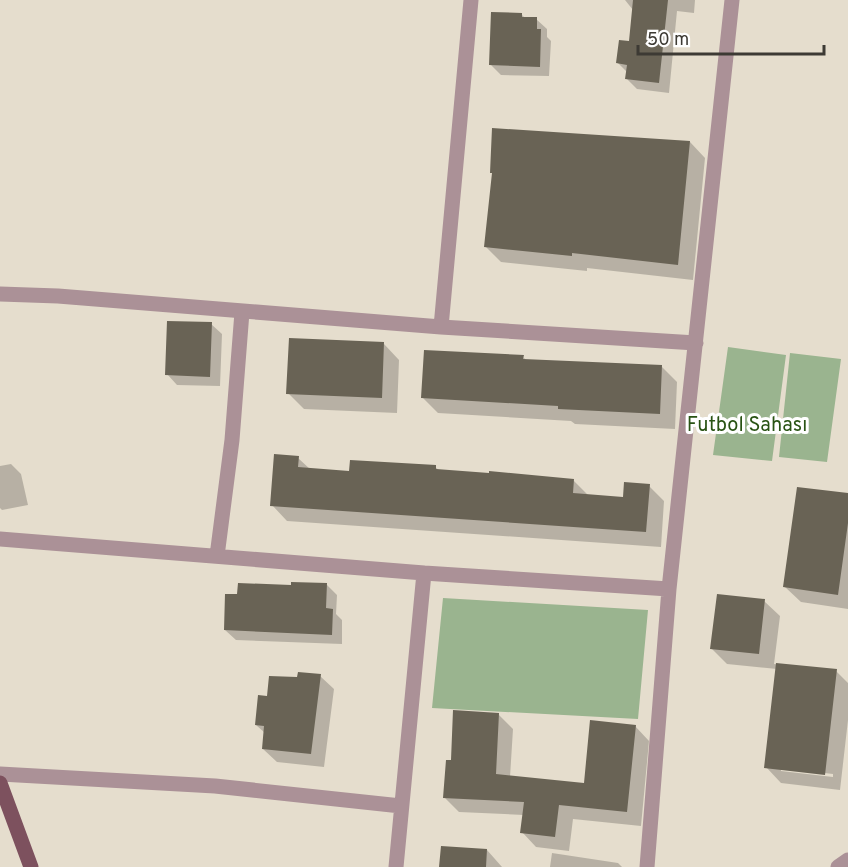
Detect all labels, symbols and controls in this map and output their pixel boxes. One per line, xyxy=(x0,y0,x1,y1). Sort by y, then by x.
scale bar xyxy=(638,18,824,56)
text: 50 m xyxy=(647,29,689,52)
park label: Futbol Sahası xyxy=(687,413,807,439)

